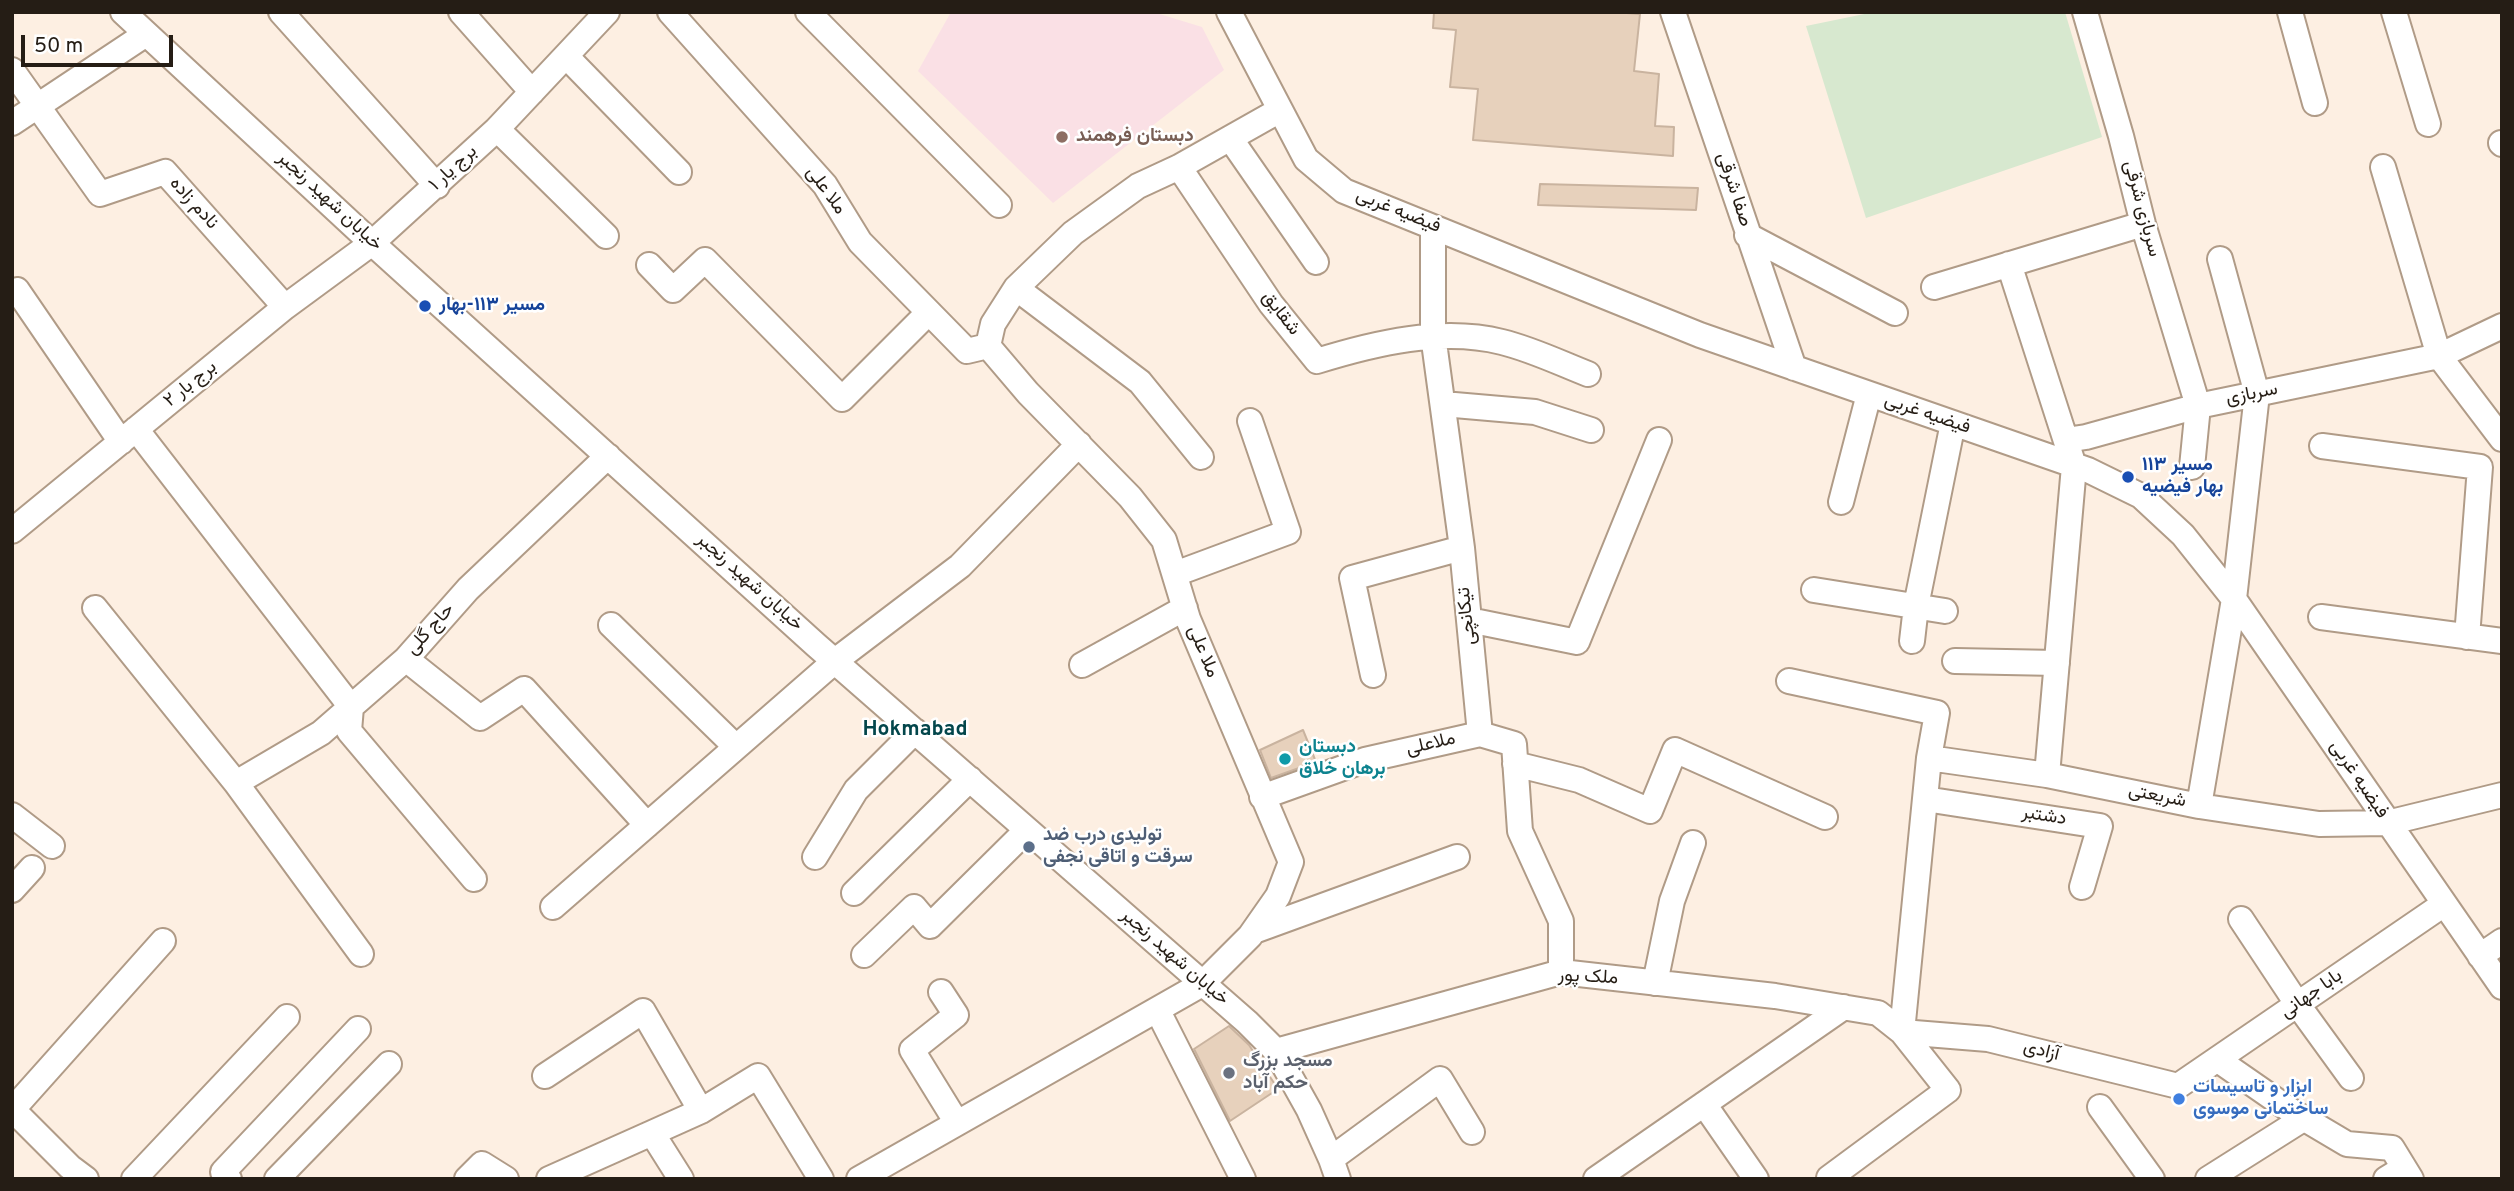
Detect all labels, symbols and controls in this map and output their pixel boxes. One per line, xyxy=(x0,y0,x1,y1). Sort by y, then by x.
scale bar xyxy=(24,21,177,65)
text: 50 m xyxy=(34,33,83,60)
place label: دبستان فرهمند xyxy=(1076,126,1194,148)
marker: دبستان فرهمند xyxy=(1054,129,1070,145)
street label: برج یار ۱ xyxy=(425,141,483,197)
street label: خیابان شهید رنجبر xyxy=(272,147,386,257)
street label: صفا شرقی xyxy=(1710,150,1756,230)
street label: سربازی شرقی xyxy=(2117,158,2165,260)
street label: ملا علی xyxy=(800,162,850,220)
street label: نادم زاده xyxy=(164,173,222,235)
street label: فیضیه غربی xyxy=(1352,185,1444,239)
street label: شقایق xyxy=(1256,287,1304,341)
place label: مسیر ۱۱۳-بهار xyxy=(439,295,545,317)
marker: مسیر ۱۱۳-بهار xyxy=(417,298,433,314)
street label: برج بار ۲ xyxy=(160,357,222,413)
street label: سربازی xyxy=(2224,379,2280,411)
street label: فیضیه غربی xyxy=(1881,390,1973,440)
place label: مسیر ۱۱۳ بهار فیضیه xyxy=(2142,455,2223,499)
marker: مسیر ۱۱۳ بهار فیضیه xyxy=(2120,469,2136,485)
street label: خیابان شهید رنجبر xyxy=(691,529,807,637)
street label: تیکانچی xyxy=(1454,586,1482,646)
street label: حاج گلی xyxy=(402,599,460,661)
street label: ملا علی xyxy=(1181,623,1223,681)
district label: Hokmabad xyxy=(862,718,968,744)
street label: ملاعلی xyxy=(1404,728,1458,762)
street label: فیضیه غربی xyxy=(2323,736,2393,824)
place label: دبستان برهان خلاق xyxy=(1299,737,1386,781)
marker: دبستان برهان خلاق xyxy=(1277,751,1293,767)
street label: شریعتی xyxy=(2126,780,2188,814)
street label: دشتبر xyxy=(2020,802,2068,832)
place label: تولیدی درب ضد سرقت و اتاقی نجفی xyxy=(1043,825,1193,869)
marker: تولیدی درب ضد سرقت و اتاقی نجفی xyxy=(1021,839,1037,855)
street label: خیابان شهید رنجبر xyxy=(1115,905,1233,1011)
street label: ملک پور xyxy=(1557,965,1619,991)
street label: بابا جهانی xyxy=(2277,965,2347,1025)
street label: آزادی xyxy=(2021,1037,2061,1067)
place label: مسجد بزرگ حکم آباد xyxy=(1243,1051,1333,1095)
marker: مسجد بزرگ حکم آباد xyxy=(1221,1065,1237,1081)
place label: ابزار و تاسیسات ساختمانی موسوی xyxy=(2193,1077,2328,1121)
marker: ابزار و تاسیسات ساختمانی موسوی xyxy=(2171,1091,2187,1107)

